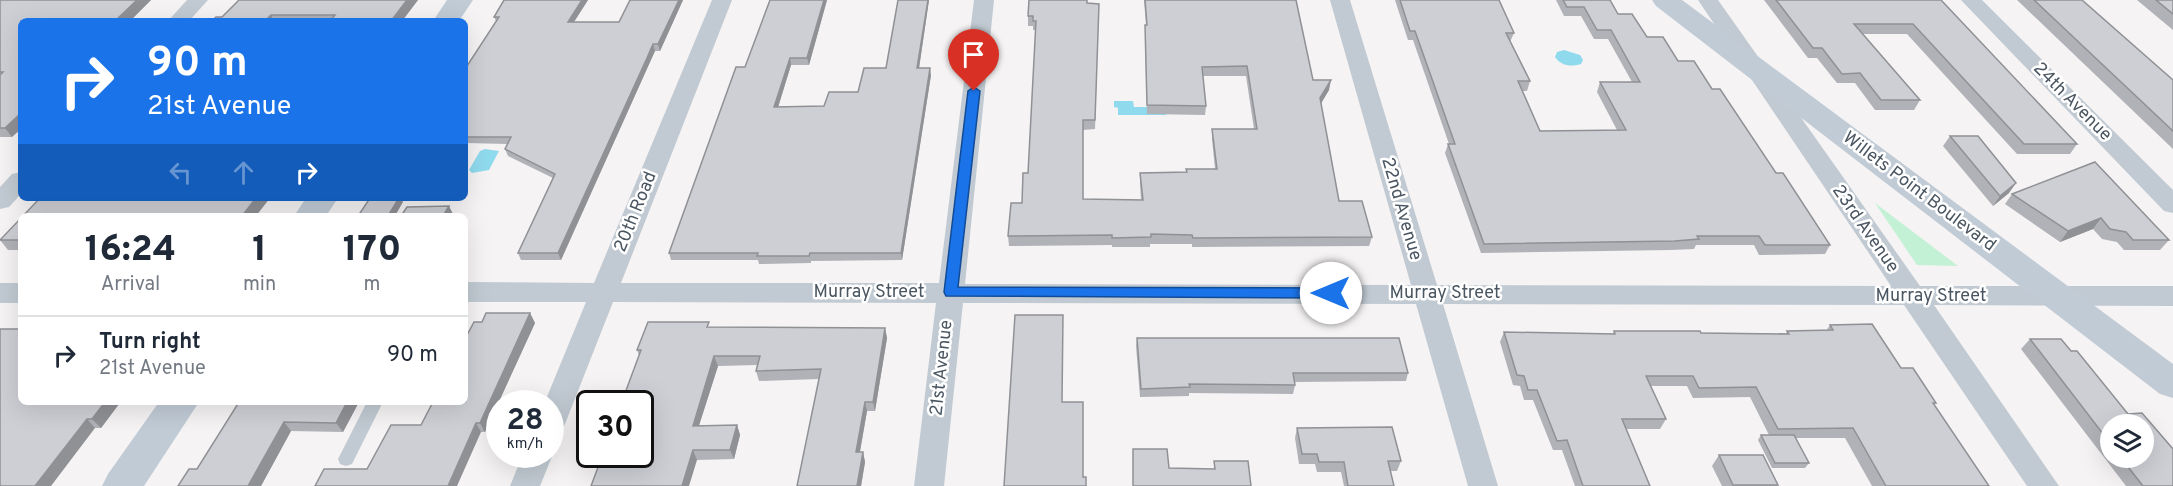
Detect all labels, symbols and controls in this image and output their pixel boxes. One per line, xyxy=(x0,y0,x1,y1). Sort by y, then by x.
pin xyxy=(948,29,999,91)
text: 90 m xyxy=(147,38,248,91)
icon: arrive xyxy=(957,38,990,71)
icon: right xyxy=(48,42,126,120)
street label: 24th Avenue xyxy=(2028,58,2116,146)
text: 21st Avenue xyxy=(147,90,291,124)
street label: Willets Point Boulevard xyxy=(1838,127,2000,257)
street label: 22nd Avenue xyxy=(1375,155,1427,263)
icon: left xyxy=(164,156,197,189)
icon: ahead xyxy=(227,156,260,189)
icon: right xyxy=(290,156,323,189)
street label: 20th Road xyxy=(609,168,663,256)
street label: 23rd Avenue xyxy=(1826,181,1904,277)
text: 16:24 xyxy=(85,228,176,274)
text: 1 xyxy=(252,228,267,274)
text: 170 xyxy=(343,228,401,274)
position arrow xyxy=(1299,261,1363,325)
text: Arrival xyxy=(101,272,160,298)
text: min xyxy=(243,272,276,298)
text: m xyxy=(364,272,381,298)
street label: Murray Street xyxy=(813,281,925,304)
street label: Murray Street xyxy=(1389,282,1501,305)
street label: Murray Street xyxy=(1875,285,1987,308)
street label: 21st Avenue xyxy=(926,319,958,417)
text: Turn right xyxy=(99,329,201,356)
icon: right xyxy=(48,339,81,372)
text: 90 m xyxy=(387,342,438,369)
text: 21st Avenue xyxy=(99,356,206,382)
speed limit sign: 30 xyxy=(576,390,654,468)
text: 28 xyxy=(506,403,544,440)
map controls xyxy=(2100,414,2154,468)
button: layers xyxy=(2100,414,2154,468)
text: km/h xyxy=(507,435,543,454)

